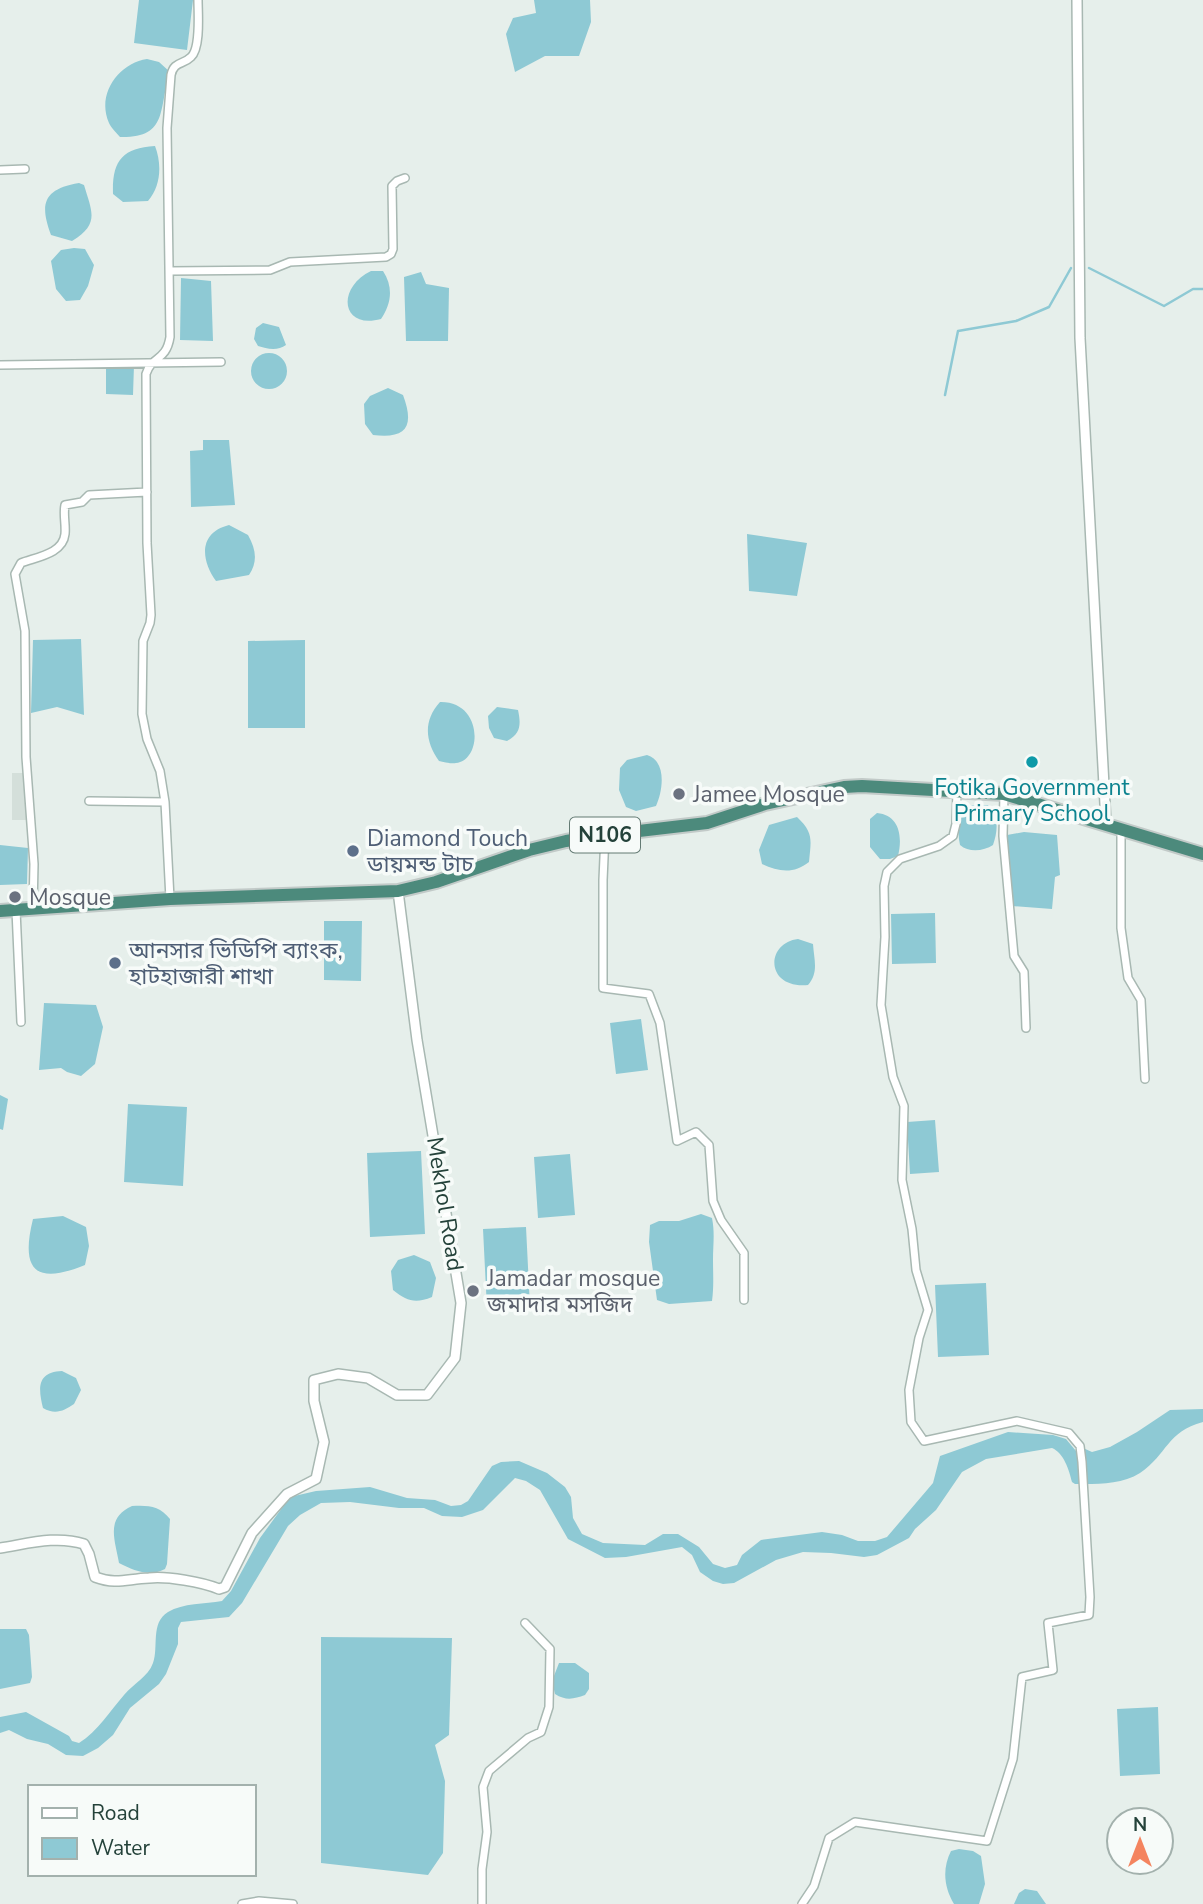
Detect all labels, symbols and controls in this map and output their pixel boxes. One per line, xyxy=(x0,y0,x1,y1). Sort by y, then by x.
marker: Fotika Government Primary School xyxy=(1024,754,1040,770)
place label: Fotika Government Primary School xyxy=(934,772,1131,829)
place label: Jamee Mosque xyxy=(692,779,845,810)
marker: Jamee Mosque xyxy=(671,786,687,802)
road number: N106 xyxy=(570,818,640,852)
place label: Diamond Touch ডায়মন্ড টাচ xyxy=(366,823,528,880)
marker: Diamond Touch ডায়মন্ড টাচ xyxy=(345,843,361,859)
place label: Mosque xyxy=(29,882,111,913)
marker: Mosque xyxy=(7,889,23,905)
place label: আনসার ভিডিপি ব্যাংক, হাটহাজারী শাখা xyxy=(128,935,343,992)
marker: আনসার ভিডিপি ব্যাংক, হাটহাজারী শাখা xyxy=(107,955,123,971)
street label: Mekhol Road xyxy=(419,1135,471,1273)
place label: Jamadar mosque জমাদার মসজিদ xyxy=(486,1263,660,1320)
marker: Jamadar mosque জমাদার মসজিদ xyxy=(465,1283,481,1299)
legend xyxy=(28,1785,256,1876)
text: Road xyxy=(91,1799,140,1827)
north arrow xyxy=(1105,1806,1175,1876)
text: N xyxy=(1133,1812,1147,1838)
text: Water xyxy=(91,1834,150,1862)

